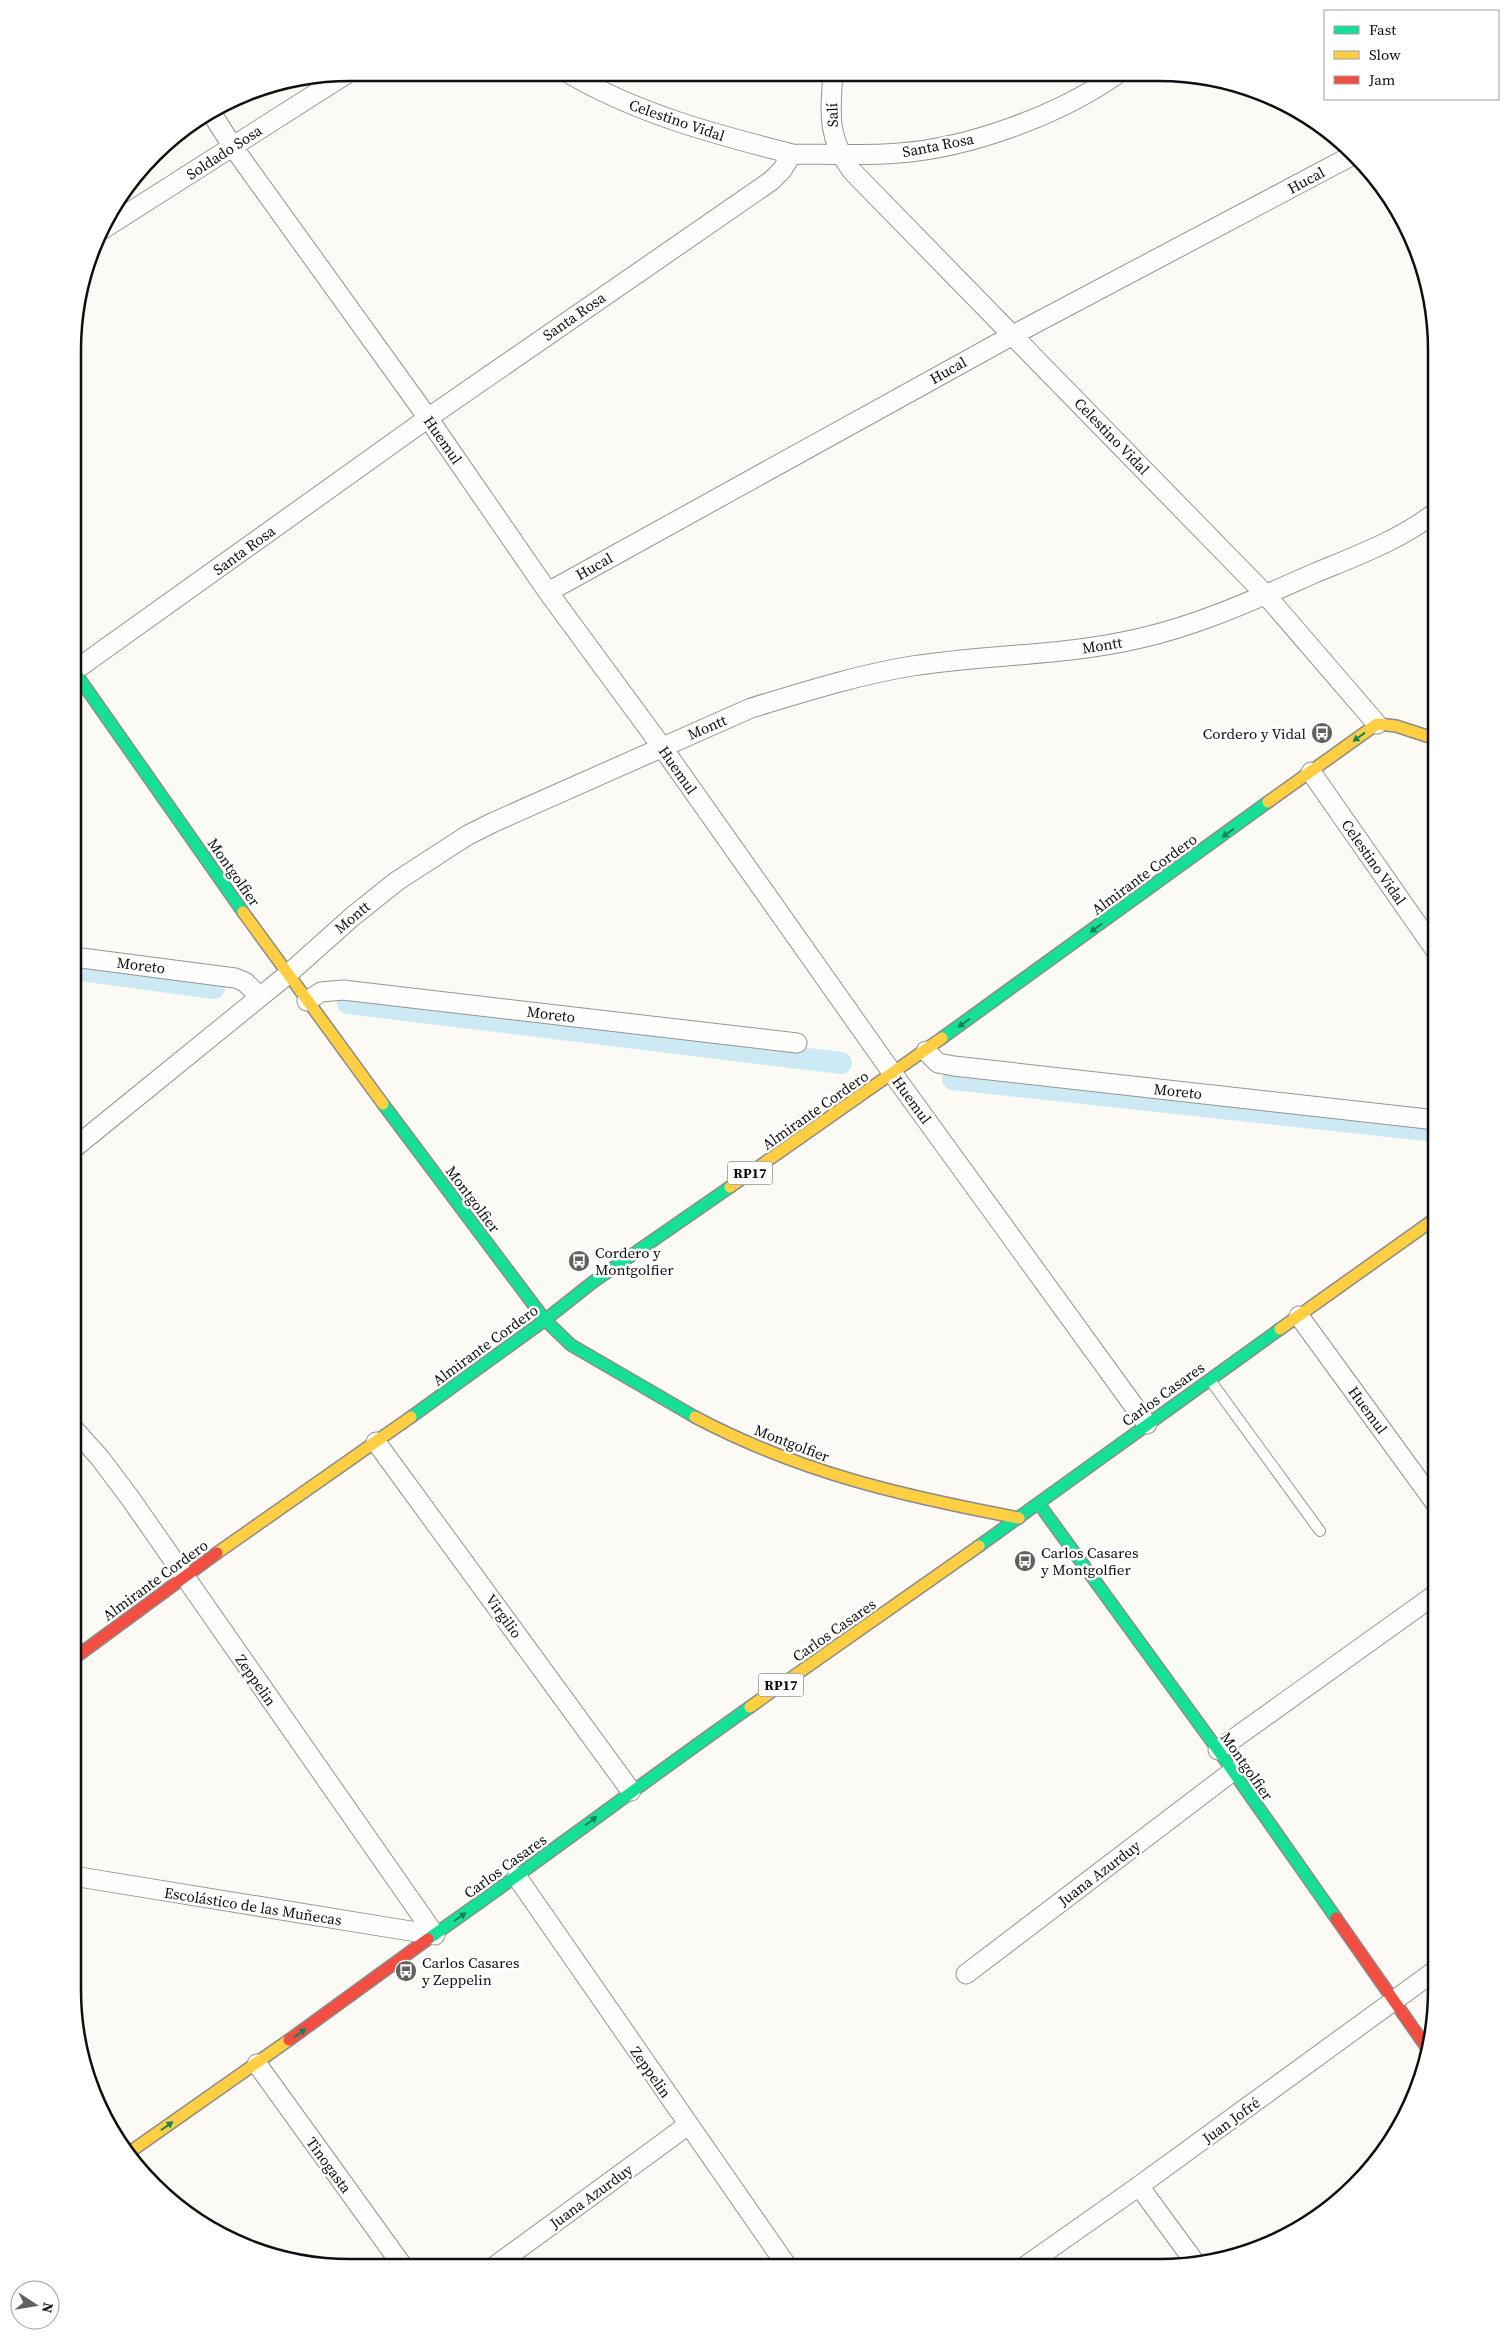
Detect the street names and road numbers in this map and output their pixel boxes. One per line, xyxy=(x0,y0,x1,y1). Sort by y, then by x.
street label: Celestino Vidal xyxy=(626,94,728,146)
street label: Salí xyxy=(821,102,843,127)
street label: Soldado Sosa xyxy=(182,119,266,184)
street label: Santa Rosa xyxy=(901,128,976,162)
street label: Hucal xyxy=(1284,161,1329,199)
street label: Santa Rosa xyxy=(538,286,610,345)
street label: Hucal xyxy=(926,351,971,389)
street label: Celestino Vidal xyxy=(1070,393,1155,480)
street label: Huemul xyxy=(419,412,468,469)
street label: Santa Rosa xyxy=(209,520,280,580)
street label: Hucal xyxy=(572,547,617,585)
street label: Montt xyxy=(1080,631,1124,659)
street label: Montt xyxy=(684,709,730,745)
street label: Huemul xyxy=(654,742,703,799)
street label: Celestino Vidal xyxy=(1337,815,1412,909)
street label: Almirante Cordero xyxy=(1087,829,1201,919)
street label: Montgolfier xyxy=(203,834,266,911)
street label: Montt xyxy=(330,896,374,938)
street label: Moreto xyxy=(116,952,166,978)
street label: Moreto xyxy=(526,1001,576,1027)
street label: Almirante Cordero xyxy=(758,1065,872,1155)
street label: Huemul xyxy=(888,1072,937,1129)
street label: Moreto xyxy=(1153,1078,1203,1104)
street label: Montgolfier xyxy=(441,1161,505,1237)
road number: RP17 xyxy=(728,1162,772,1184)
street label: Almirante Cordero xyxy=(428,1300,542,1390)
street label: Carlos Casares xyxy=(1117,1357,1209,1431)
street label: Huemul xyxy=(1344,1382,1393,1439)
street label: Montgolfier xyxy=(752,1419,833,1467)
street label: Almirante Cordero xyxy=(98,1535,212,1625)
street label: Virgilio xyxy=(481,1590,527,1642)
street label: Carlos Casares xyxy=(788,1593,880,1667)
street label: Zeppelin xyxy=(231,1650,281,1710)
road number: RP17 xyxy=(758,1674,804,1696)
street label: Montgolfier xyxy=(1216,1728,1279,1805)
street label: Carlos Casares xyxy=(459,1829,551,1903)
street label: Juana Azurduy xyxy=(1053,1835,1145,1911)
street label: Escolástico de las Muñecas xyxy=(163,1882,343,1930)
street label: Zeppelin xyxy=(626,2042,676,2102)
street label: Juan Jofré xyxy=(1197,2092,1264,2149)
street label: Tinogasta xyxy=(301,2133,357,2198)
street label: Juana Azurduy xyxy=(544,2159,637,2234)

